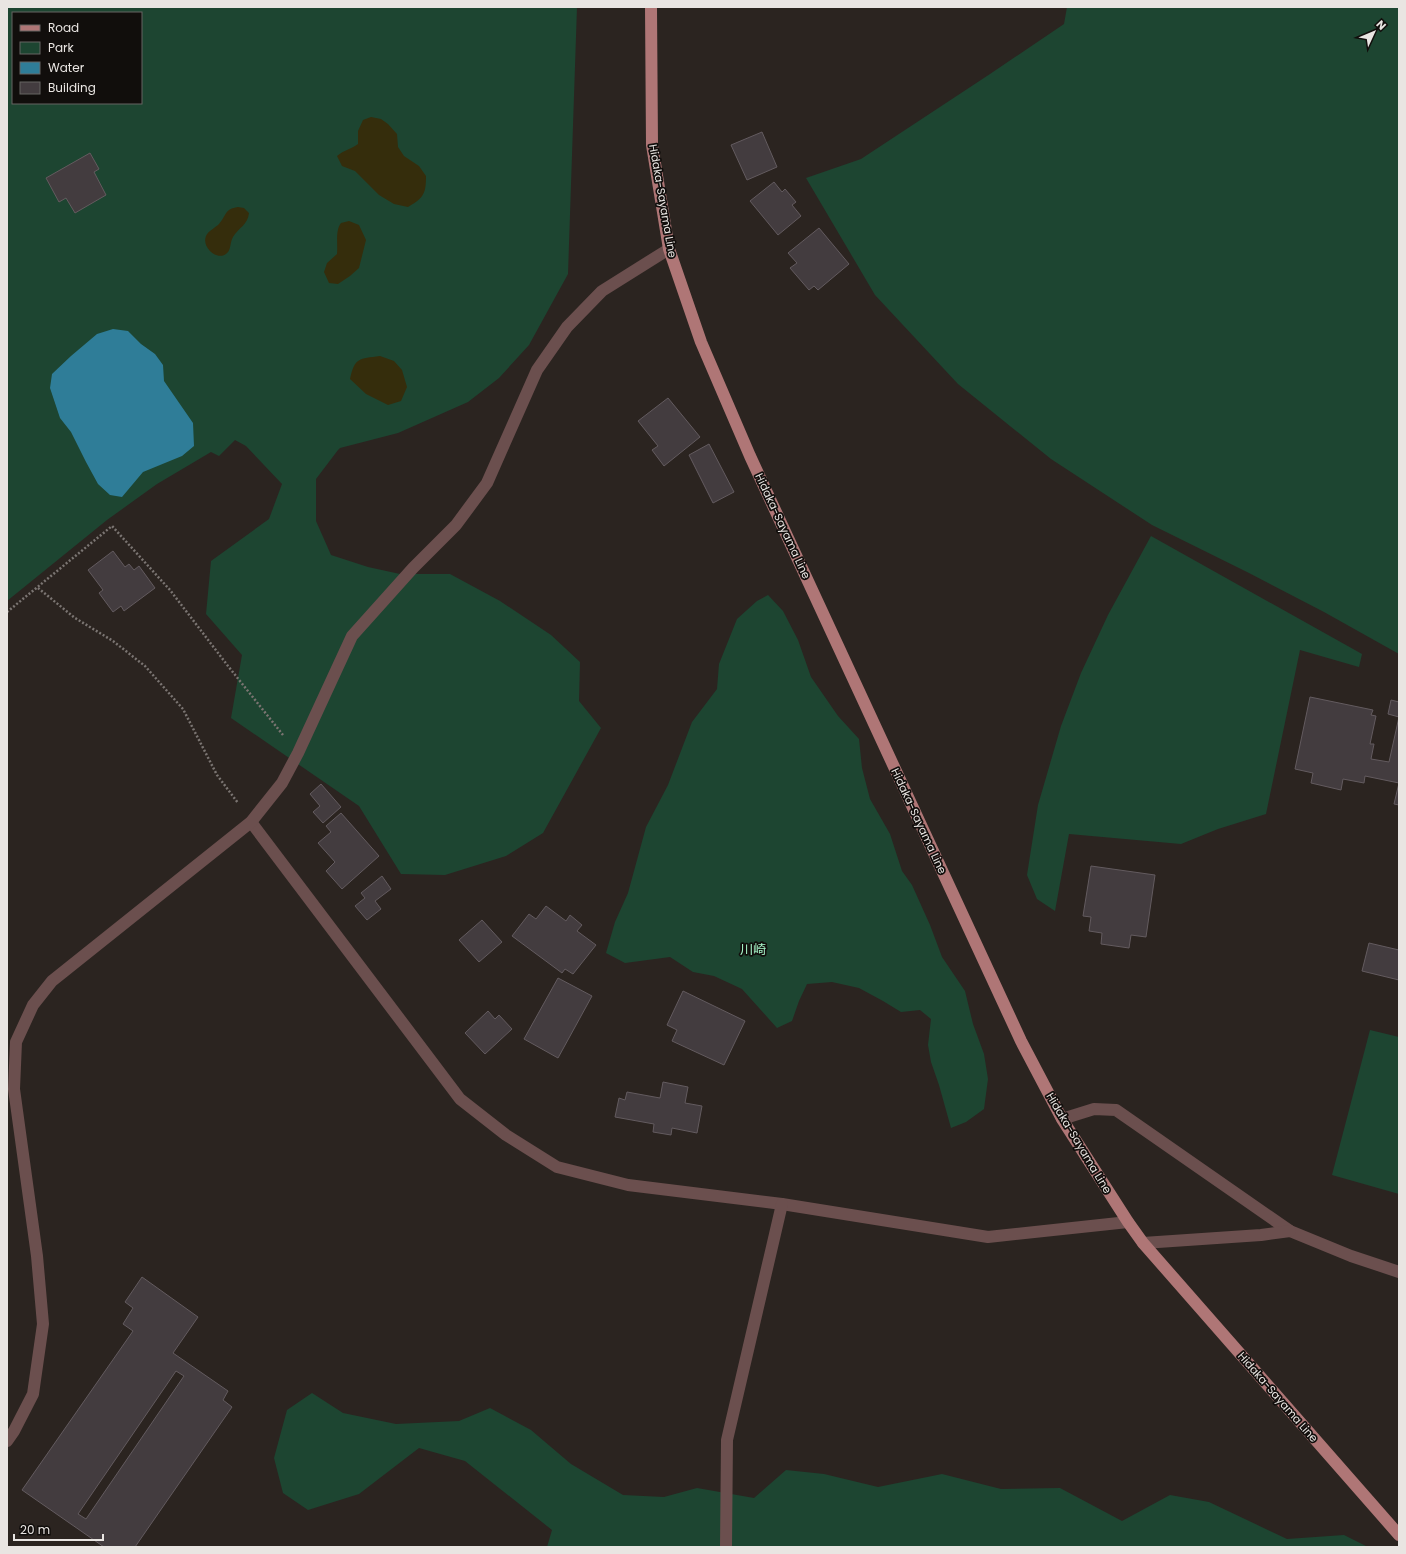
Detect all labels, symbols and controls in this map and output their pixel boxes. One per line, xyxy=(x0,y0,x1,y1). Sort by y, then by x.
legend xyxy=(12,12,142,104)
north arrow xyxy=(1354,12,1394,52)
text: N xyxy=(1373,17,1390,34)
text: Road xyxy=(48,19,79,36)
text: Park xyxy=(48,39,75,56)
text: Water xyxy=(48,59,85,76)
text: Building xyxy=(48,79,96,96)
street label: Hidaka-Sayama Line xyxy=(645,143,681,259)
street label: Hidaka-Sayama Line xyxy=(751,471,815,582)
street label: Hidaka-Sayama Line xyxy=(887,766,951,877)
district label: 川崎 xyxy=(740,940,766,959)
street label: Hidaka-Sayama Line xyxy=(1043,1090,1116,1197)
street label: Hidaka-Sayama Line xyxy=(1234,1348,1322,1446)
scale bar xyxy=(14,1516,103,1542)
text: 20 m xyxy=(20,1521,50,1538)

